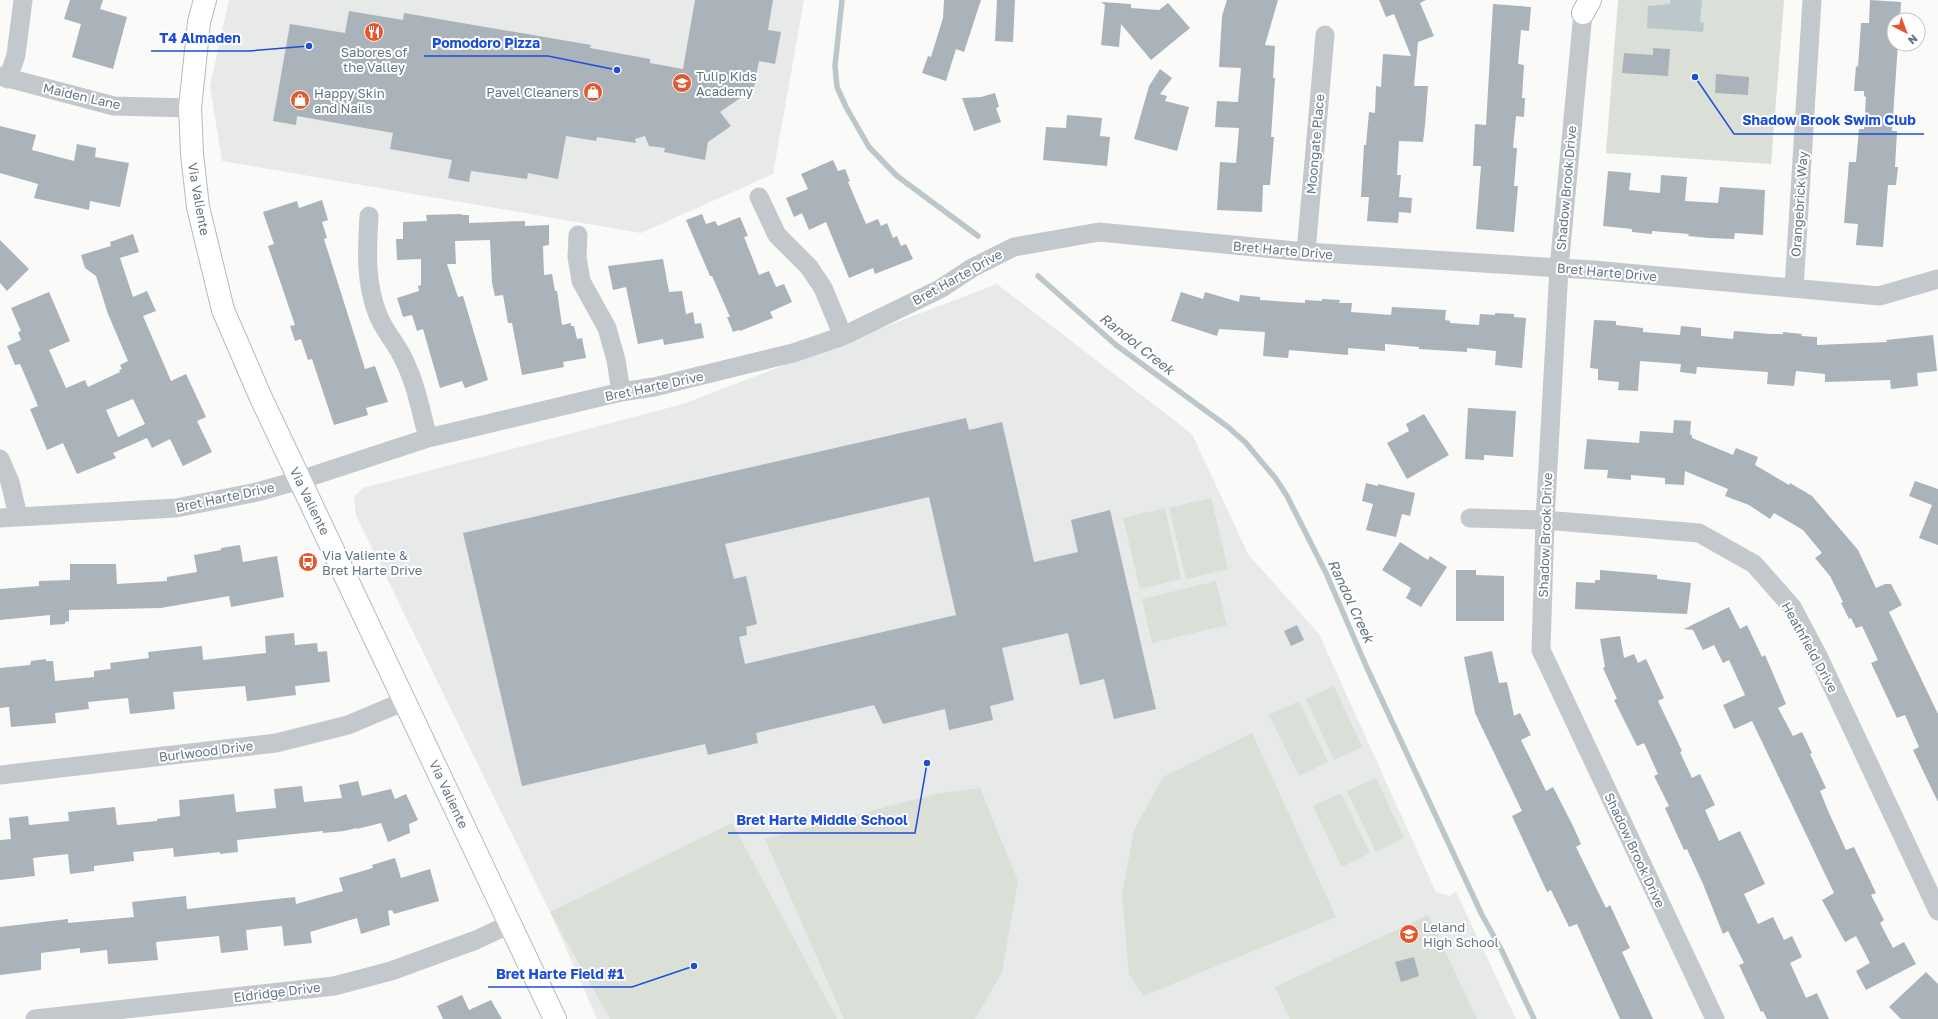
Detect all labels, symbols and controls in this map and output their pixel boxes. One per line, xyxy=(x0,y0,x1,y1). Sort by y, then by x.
north arrow xyxy=(1886,12,1926,52)
restaurant icon: Sabores of the Valley xyxy=(363,21,385,43)
callout: T4 Almaden xyxy=(151,25,249,51)
text: T4 Almaden xyxy=(159,29,241,46)
callout: Pomodoro Pizza xyxy=(424,30,548,56)
text: N xyxy=(1906,32,1920,47)
text: Pomodoro Pizza xyxy=(432,34,540,51)
place label: Sabores of the Valley xyxy=(341,44,408,75)
place label: Tulip Kids Academy xyxy=(696,68,757,99)
school or university icon: Tulip Kids Academy xyxy=(671,72,693,94)
street label: Maiden Lane xyxy=(42,79,122,113)
shop icon: Pavel Cleaners xyxy=(582,81,604,103)
place label: Pavel Cleaners xyxy=(486,84,579,100)
place label: Happy Skin and Nails xyxy=(314,85,385,116)
shop icon: Happy Skin and Nails xyxy=(289,89,311,111)
street label: Moongate Place xyxy=(1303,93,1327,195)
callout: Shadow Brook Swim Club xyxy=(1734,108,1924,134)
text: Shadow Brook Swim Club xyxy=(1742,111,1916,128)
street label: Shadow Brook Drive xyxy=(1553,125,1579,251)
street label: Orangebrick Way xyxy=(1787,150,1811,257)
street label: Via Valiente xyxy=(185,161,213,237)
street label: Bret Harte Drive xyxy=(1232,238,1334,262)
street label: Bret Harte Drive xyxy=(909,246,1005,308)
street label: Bret Harte Drive xyxy=(1556,260,1658,284)
water label: Randol Creek xyxy=(1097,309,1180,379)
street label: Bret Harte Drive xyxy=(603,368,705,404)
street label: Via Valiente xyxy=(287,464,333,538)
street label: Shadow Brook Drive xyxy=(1535,472,1555,598)
street label: Bret Harte Drive xyxy=(174,479,276,515)
place label: Via Valiente & Bret Harte Drive xyxy=(322,547,422,578)
bus stop icon: Via Valiente & Bret Harte Drive xyxy=(297,551,319,573)
water label: Randol Creek xyxy=(1325,556,1379,647)
street label: Heathfield Drive xyxy=(1778,599,1842,695)
street label: Burlwood Drive xyxy=(158,737,254,765)
street label: Via Valiente xyxy=(426,757,472,831)
street label: Shadow Brook Drive xyxy=(1601,790,1669,910)
callout: Bret Harte Middle School xyxy=(728,807,915,833)
text: Bret Harte Middle School xyxy=(736,811,908,828)
place label: Leland High School xyxy=(1423,919,1499,950)
school or university icon: Leland High School xyxy=(1398,923,1420,945)
callout: Bret Harte Field #1 xyxy=(488,961,632,987)
text: Bret Harte Field #1 xyxy=(496,965,624,982)
street label: Eldridge Drive xyxy=(233,979,321,1005)

